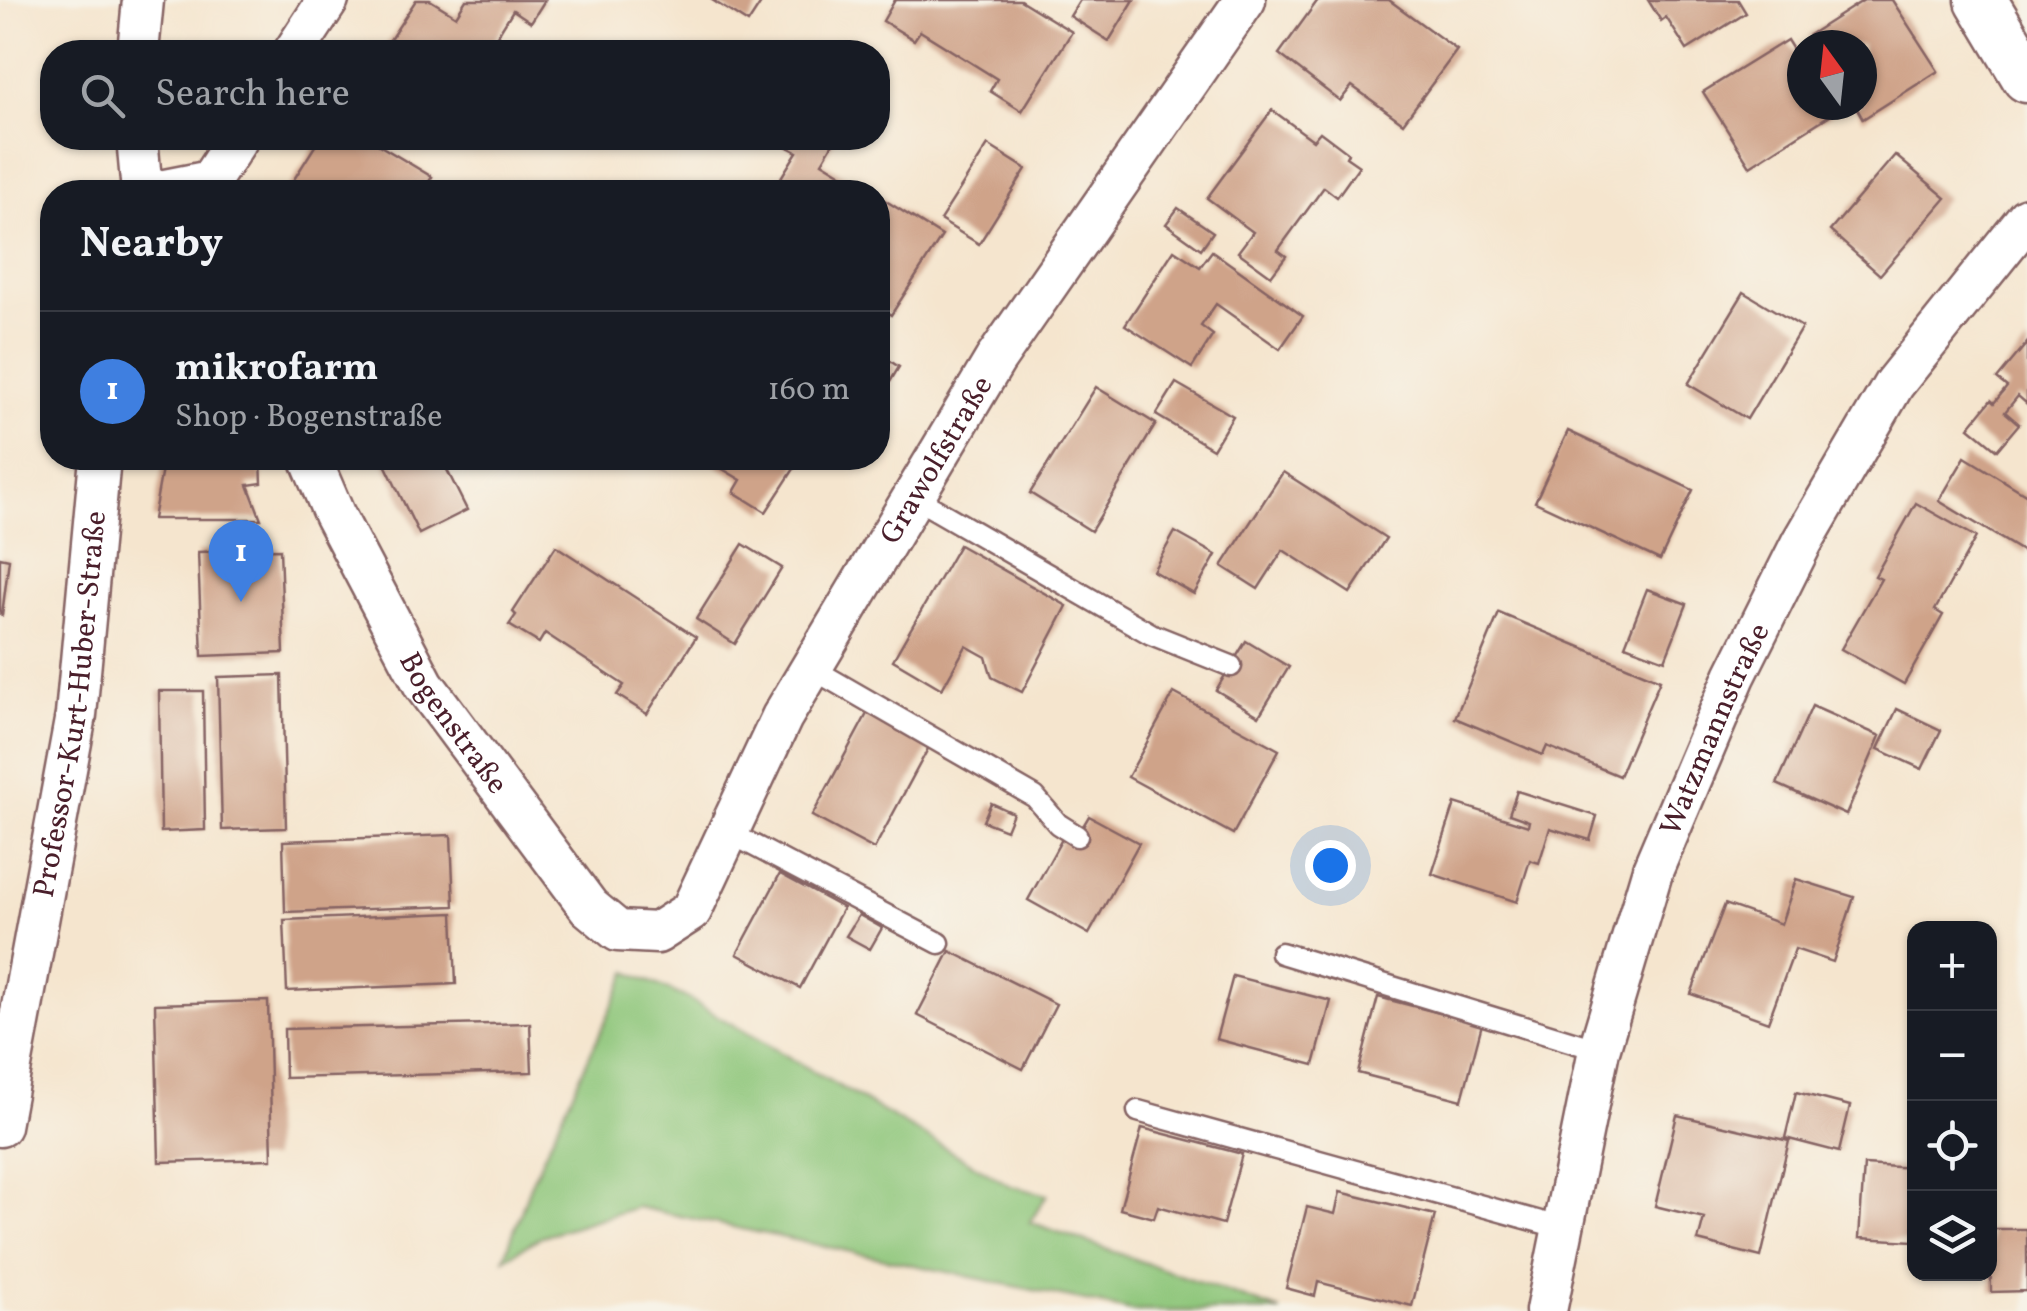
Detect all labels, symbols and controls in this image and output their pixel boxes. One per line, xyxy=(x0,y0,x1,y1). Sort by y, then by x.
north arrow xyxy=(1787,30,1877,120)
search box xyxy=(40,40,890,150)
icon: search xyxy=(75,68,130,123)
text: Search here xyxy=(155,69,350,122)
text: Nearby xyxy=(80,216,223,275)
text: mikrofarm xyxy=(175,343,378,396)
street label: Grawolfstraße xyxy=(871,368,1004,553)
text: 1 xyxy=(106,369,119,413)
text: 160 m xyxy=(767,369,850,413)
text: Shop · Bogenstraße xyxy=(175,396,442,440)
street label: Professor-Kurt-Huber-Straße xyxy=(24,509,118,901)
pin: 1 xyxy=(208,520,274,602)
street label: Watzmannstraße xyxy=(1651,616,1781,843)
street label: Bogenstraße xyxy=(387,645,517,803)
your location xyxy=(1305,840,1356,891)
map controls xyxy=(1907,921,1997,1281)
button: + xyxy=(1907,921,1997,1011)
button: − xyxy=(1907,1011,1997,1101)
button: locate xyxy=(1907,1101,1997,1191)
button: layers xyxy=(1907,1191,1997,1281)

